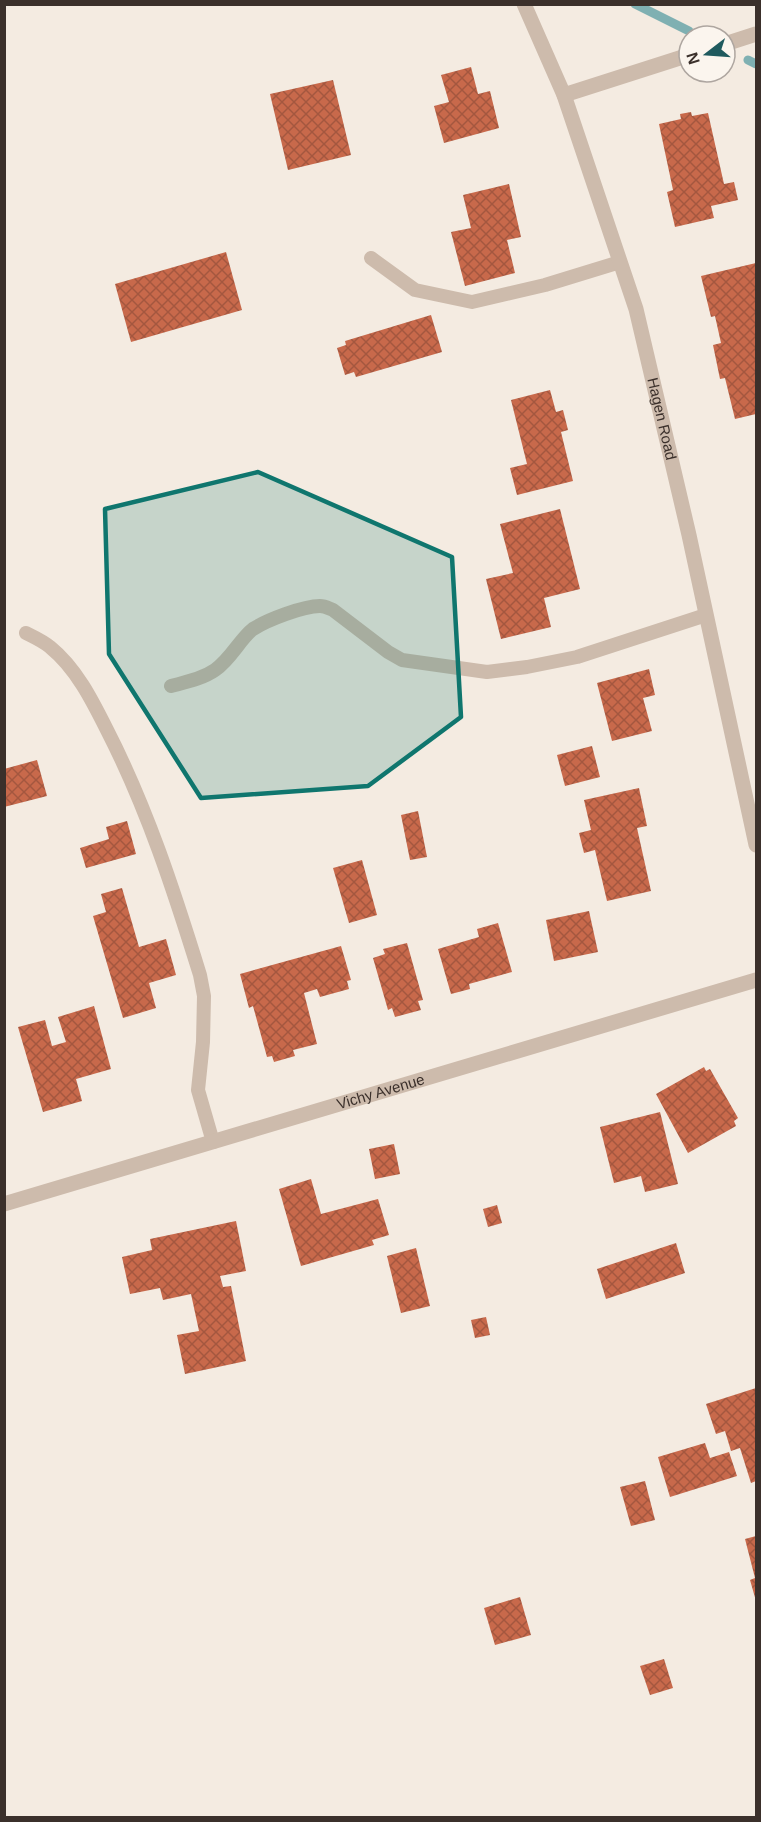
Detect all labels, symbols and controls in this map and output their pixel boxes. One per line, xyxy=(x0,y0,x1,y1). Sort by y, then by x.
north arrow xyxy=(677,24,737,84)
text: N xyxy=(683,50,703,66)
street label: Hagen Road xyxy=(644,376,680,462)
street label: Vichy Avenue xyxy=(335,1070,426,1112)

